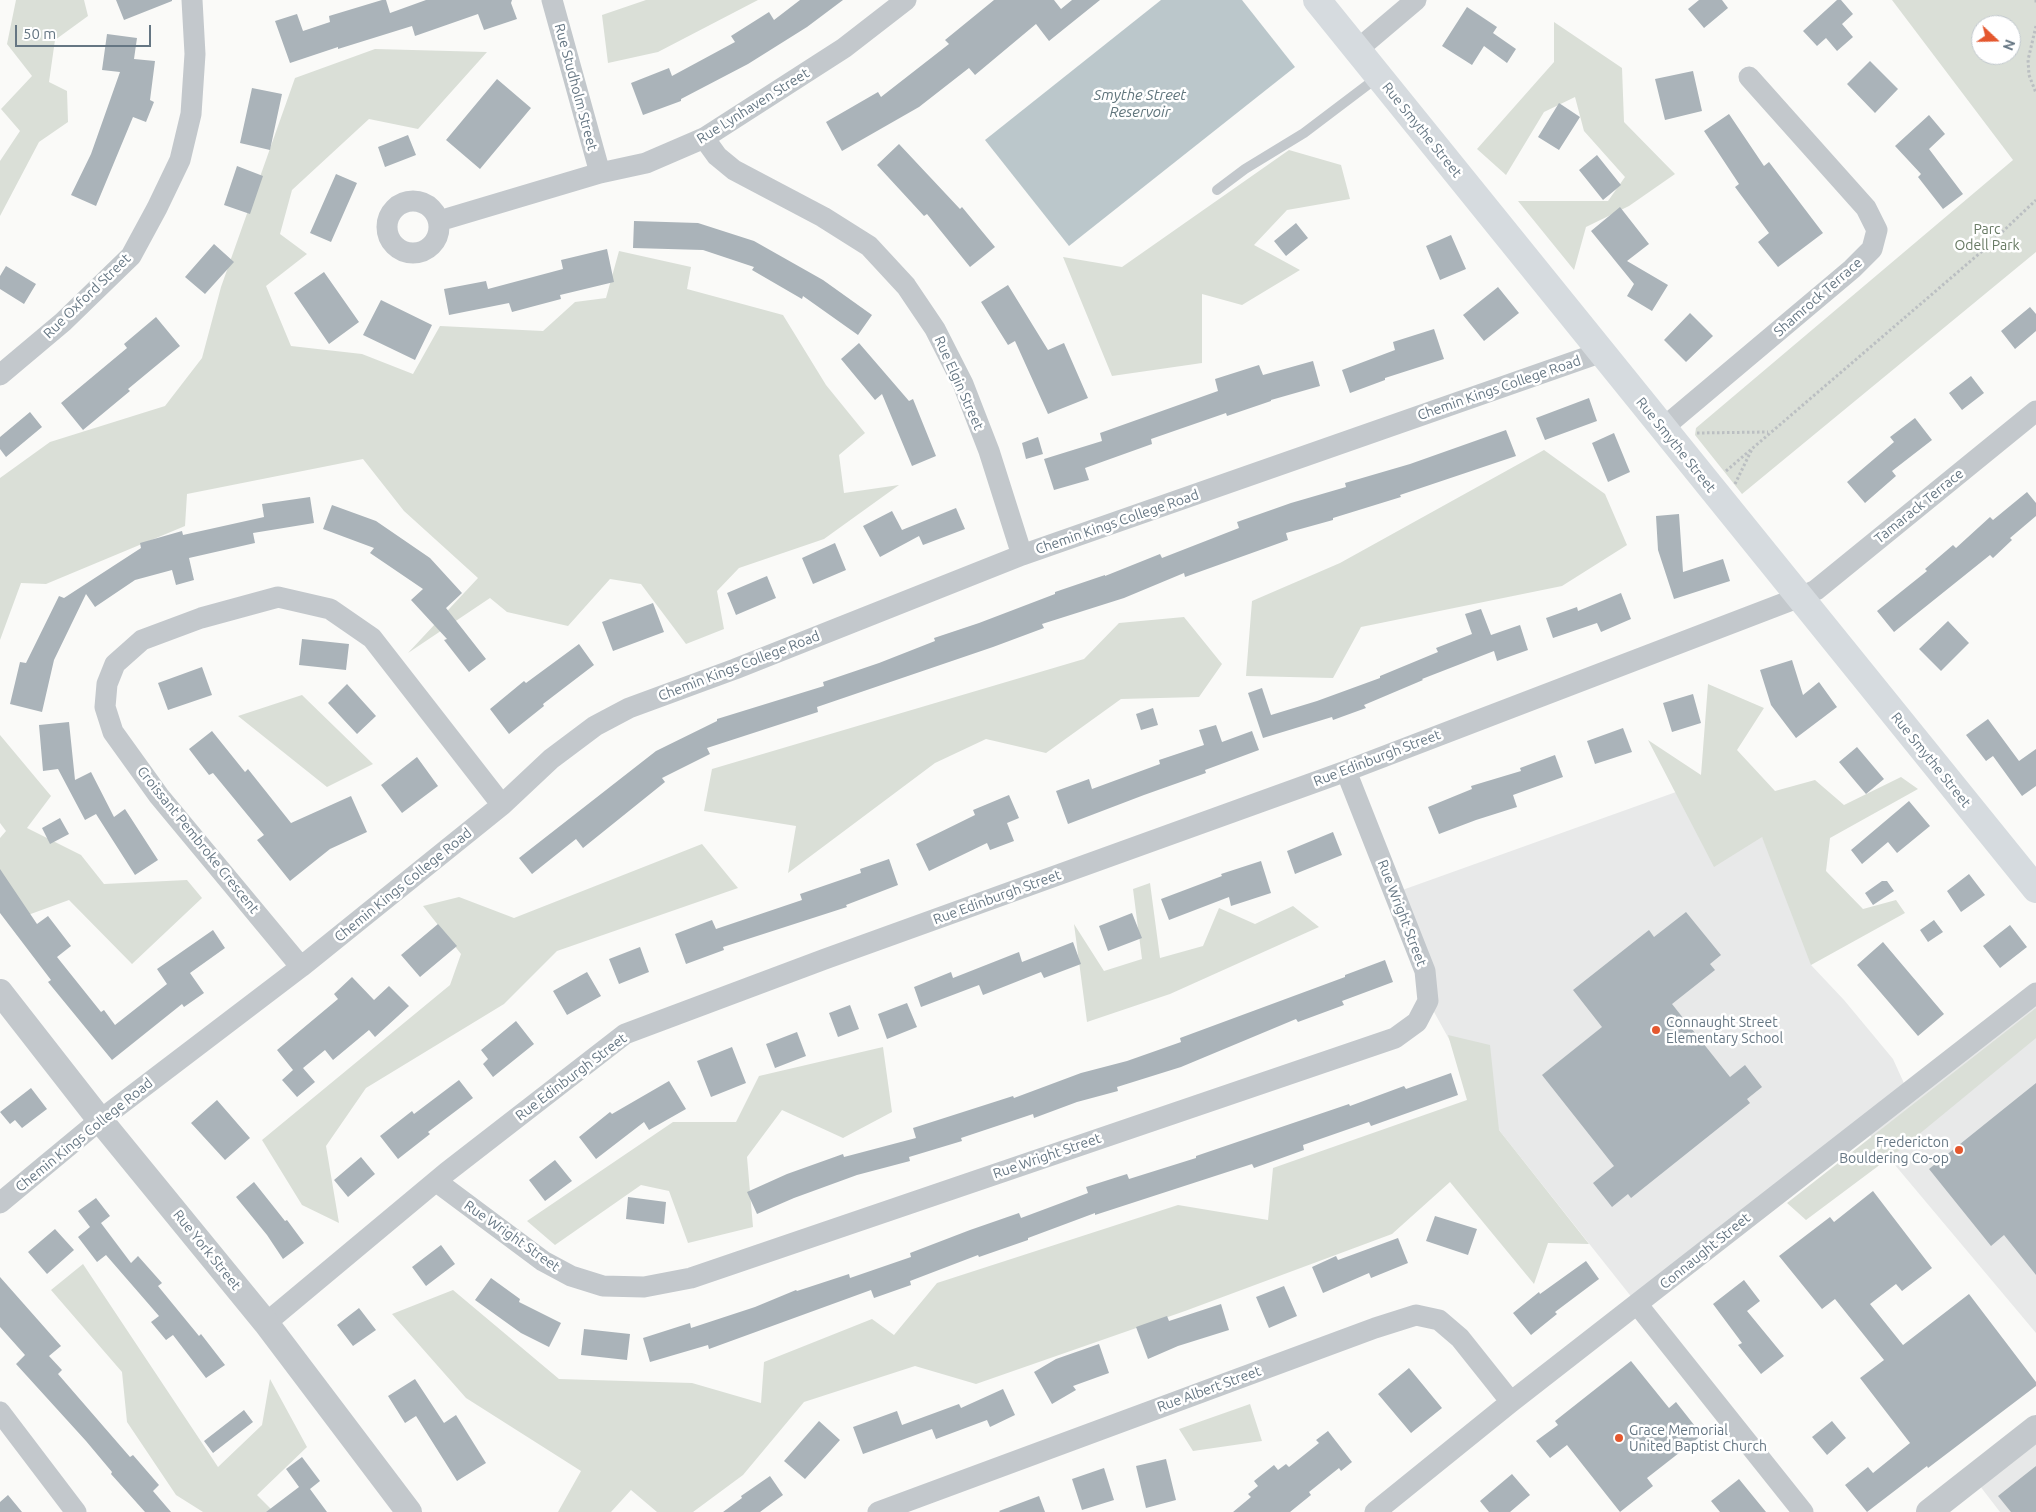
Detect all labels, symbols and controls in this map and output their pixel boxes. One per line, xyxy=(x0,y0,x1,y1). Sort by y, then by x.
scale bar xyxy=(18,15,154,47)
north arrow xyxy=(1971,15,2021,65)
street label: Rue Studholm Street xyxy=(551,22,601,152)
text: 50 m xyxy=(23,25,56,42)
text: N xyxy=(2000,37,2018,53)
street label: Rue Lynhaven Street xyxy=(694,65,812,147)
street label: Rue Smythe Street xyxy=(1379,79,1465,181)
water label: Smythe Street Reservoir xyxy=(1094,86,1186,121)
park label: Parc Odell Park xyxy=(1954,221,2020,253)
street label: Rue Oxford Street xyxy=(40,250,134,342)
street label: Shamrock Terrace xyxy=(1770,254,1866,340)
street label: Rue Elgin Street xyxy=(931,333,987,433)
street label: Chemin Kings College Road xyxy=(1415,352,1583,424)
street label: Rue Smythe Street xyxy=(1633,394,1719,496)
street label: Tamarack Terrace xyxy=(1871,465,1967,547)
street label: Chemin Kings College Road xyxy=(1033,486,1201,558)
street label: Chemin Kings College Road xyxy=(656,627,822,705)
street label: Rue Smythe Street xyxy=(1888,709,1974,811)
street label: Rue Edinburgh Street xyxy=(1311,726,1443,790)
street label: Croissant Pembroke Crescent xyxy=(134,763,262,917)
street label: Chemin Kings College Road xyxy=(331,824,475,946)
street label: Rue Wright Street xyxy=(1374,857,1430,969)
street label: Rue Edinburgh Street xyxy=(931,866,1063,928)
place label: Connaught Street Elementary School xyxy=(1666,1014,1783,1046)
marker: Connaught Street Elementary School xyxy=(1650,1024,1662,1036)
street label: Rue Edinburgh Street xyxy=(512,1030,630,1124)
street label: Chemin Kings College Road xyxy=(12,1074,156,1196)
street label: Rue Wright Street xyxy=(991,1130,1103,1182)
place label: Fredericton Bouldering Co-op xyxy=(1839,1134,1949,1166)
marker: Fredericton Bouldering Co-op xyxy=(1953,1144,1965,1156)
street label: Rue Wright Street xyxy=(461,1197,563,1275)
street label: Rue York Street xyxy=(170,1207,244,1293)
street label: Connaught Street xyxy=(1656,1209,1754,1293)
street label: Rue Albert Street xyxy=(1155,1362,1263,1416)
place label: Grace Memorial United Baptist Church xyxy=(1629,1422,1767,1454)
marker: Grace Memorial United Baptist Church xyxy=(1613,1432,1625,1444)

